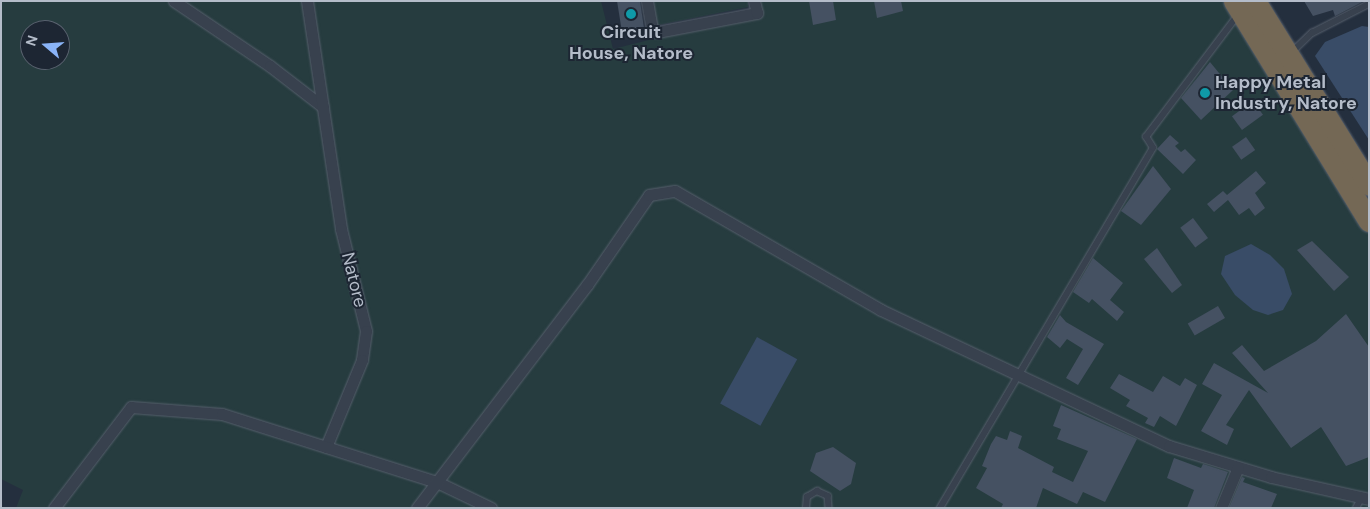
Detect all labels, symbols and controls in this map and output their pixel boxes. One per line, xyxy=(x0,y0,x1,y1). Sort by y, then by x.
marker: Circuit House, Natore xyxy=(625,8,637,20)
north arrow xyxy=(20,20,70,70)
place label: Circuit House, Natore xyxy=(569,22,693,64)
text: N xyxy=(22,33,42,48)
place label: Happy Metal Industry, Natore xyxy=(1215,72,1357,115)
marker: Happy Metal Industry, Natore xyxy=(1199,87,1211,99)
street label: Natore xyxy=(337,250,371,310)

